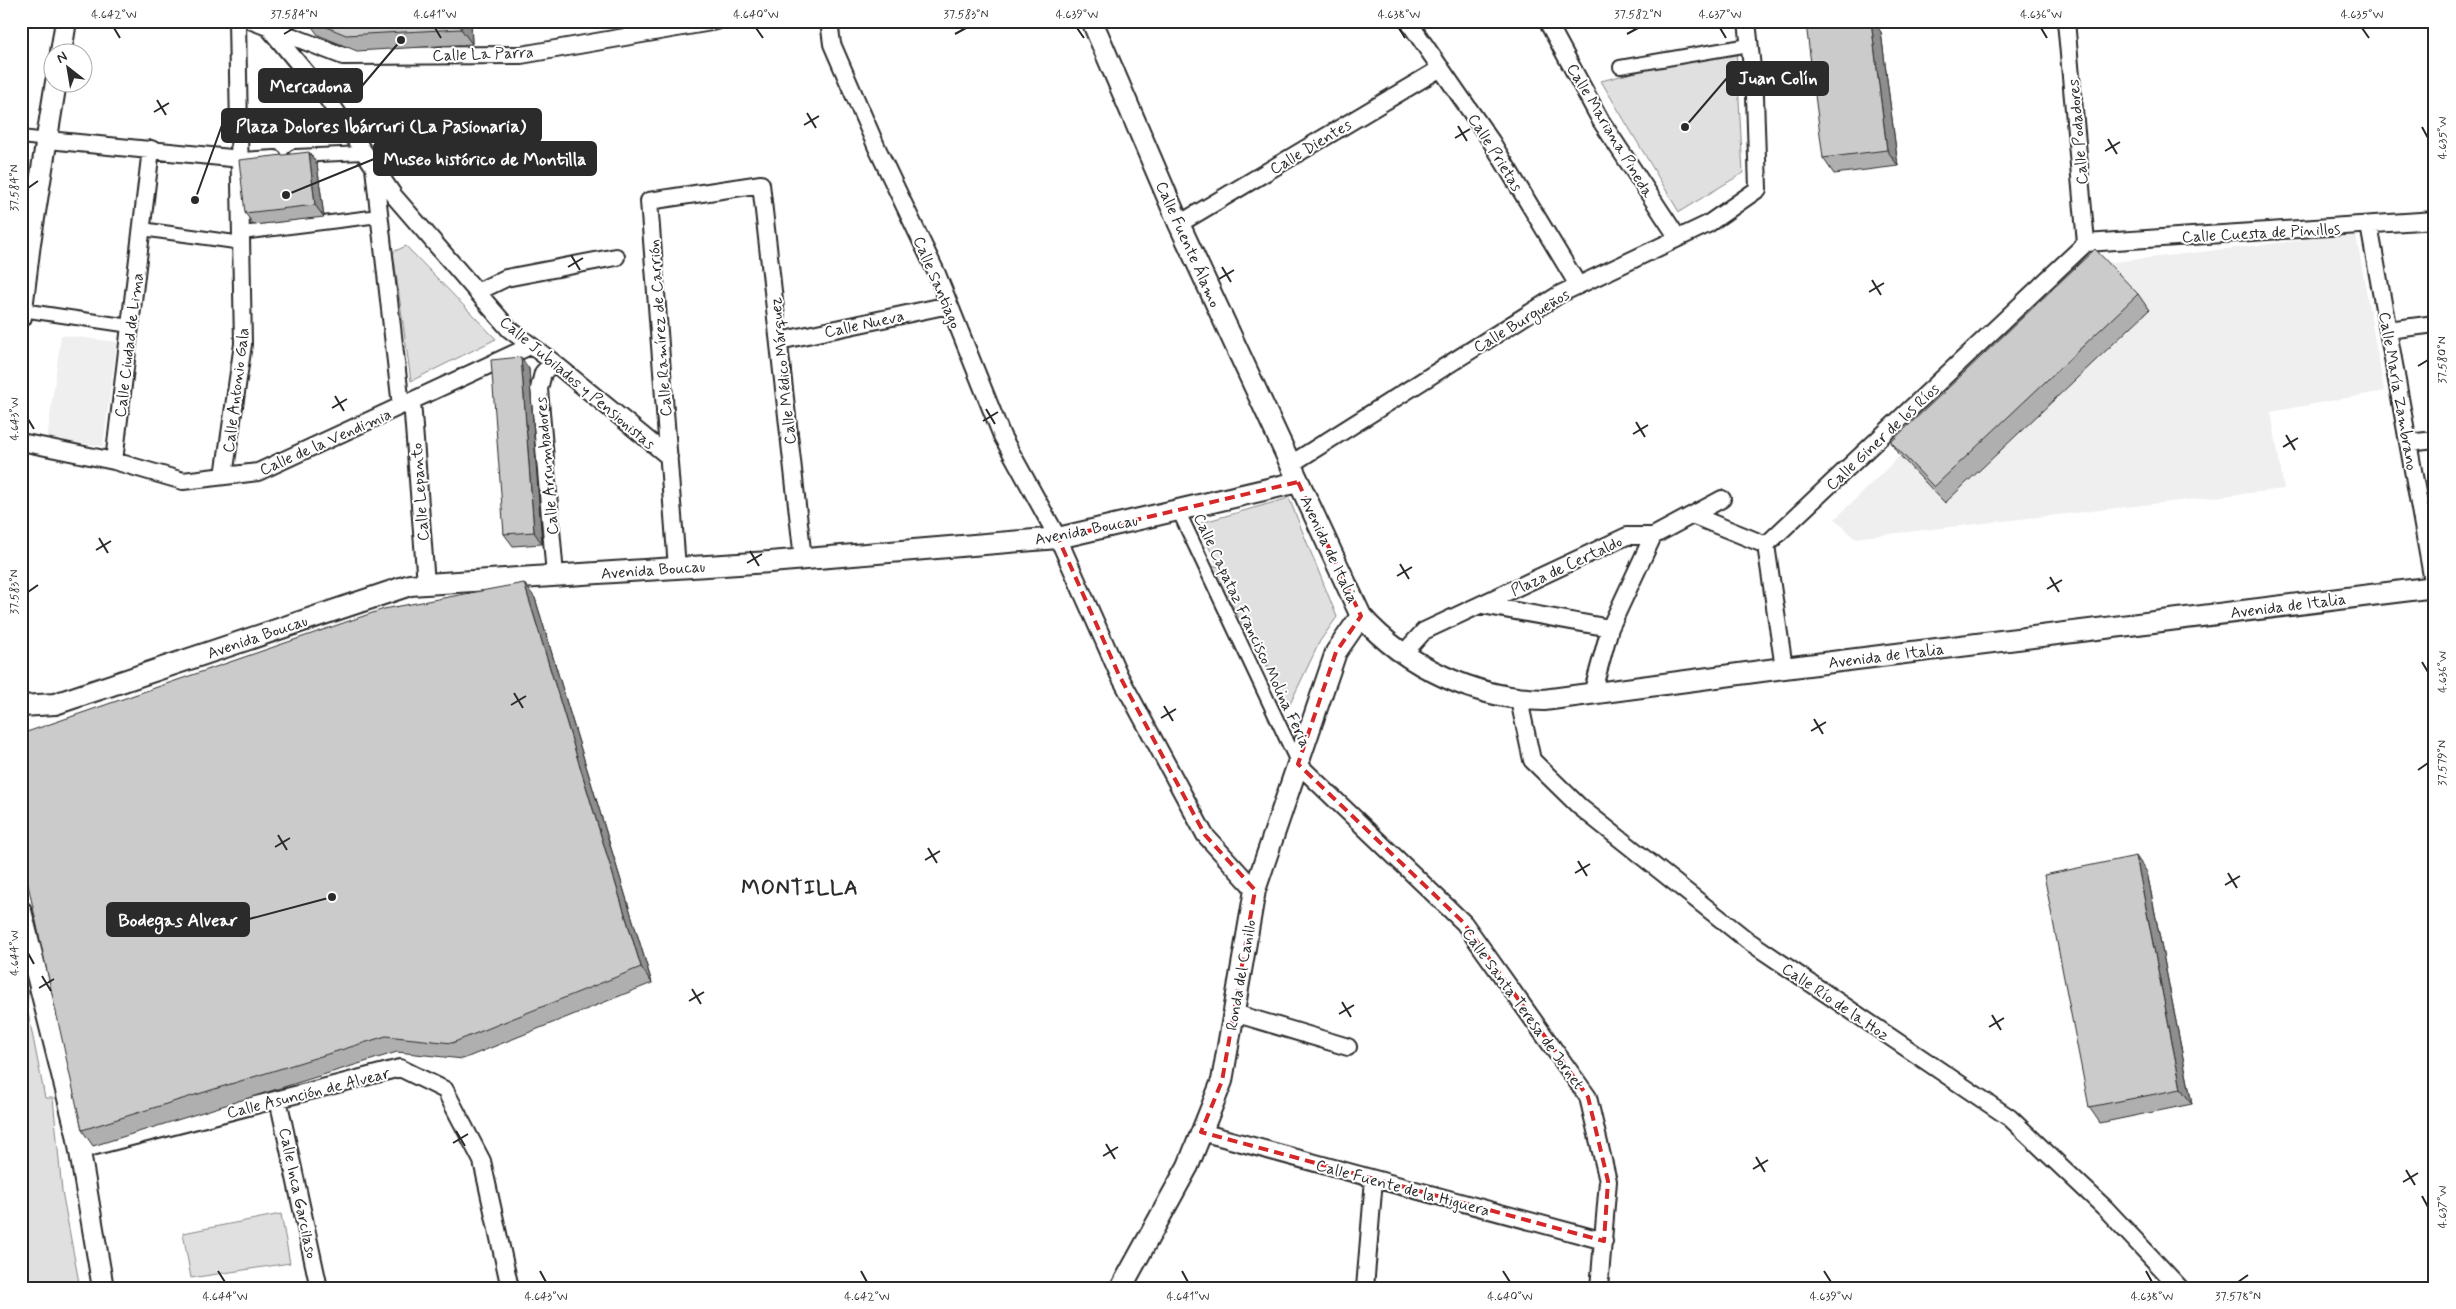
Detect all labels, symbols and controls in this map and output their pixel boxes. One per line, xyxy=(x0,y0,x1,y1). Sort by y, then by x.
text: 4.642°W xyxy=(91,7,137,23)
text: 37.584°N xyxy=(270,7,318,23)
text: 4.641°W xyxy=(414,7,457,23)
text: 4.640°W xyxy=(733,7,779,23)
text: 37.583°N xyxy=(943,7,989,23)
text: 4.639°W xyxy=(1056,7,1098,23)
text: 4.638°W xyxy=(1378,7,1420,23)
text: 37.582°N xyxy=(1614,7,1662,23)
text: 4.637°W xyxy=(1699,7,1741,23)
text: 4.636°W xyxy=(2020,7,2062,23)
text: 4.635°W xyxy=(2341,7,2383,23)
north arrow xyxy=(42,42,92,92)
street label: Calle La Parra xyxy=(432,42,534,67)
text: N xyxy=(53,48,70,68)
street label: Calle Mariana Pineda xyxy=(1561,60,1658,202)
callout: Juan Colín xyxy=(1727,62,1828,95)
text: Juan Colín xyxy=(1738,67,1818,91)
callout: Mercadona xyxy=(259,69,362,102)
text: Mercadona xyxy=(270,75,352,99)
street label: Calle Podadores xyxy=(2063,78,2094,186)
callout: Plaza Dolores Ibárruri (La Pasionaria) xyxy=(222,109,541,142)
street label: Calle Prietas xyxy=(1463,110,1527,196)
text: Plaza Dolores Ibárruri (La Pasionaria) xyxy=(236,115,527,139)
street label: Calle Dientes xyxy=(1266,115,1356,180)
text: 4.635°W xyxy=(2435,117,2451,159)
callout: Museo histórico de Montilla xyxy=(374,142,596,175)
text: Museo histórico de Montilla xyxy=(384,148,586,172)
text: 37.584°N xyxy=(7,164,23,212)
street label: Calle Fuente Álamo xyxy=(1150,178,1225,311)
street label: Calle Cuesta de Pinillos xyxy=(2181,219,2341,248)
street label: Calle Santiago xyxy=(908,233,966,332)
street label: Calle Ramírez de Carrión xyxy=(644,238,677,417)
street label: Calle Ciudad de Lima xyxy=(110,271,149,419)
street label: Calle Burgueños xyxy=(1470,284,1574,359)
street label: Calle Médico Márquez xyxy=(765,296,802,446)
street label: Calle Nueva xyxy=(822,306,906,343)
street label: Calle María Zambrano xyxy=(2373,310,2422,472)
street label: Calle Jubilados y Pensionistas xyxy=(495,312,659,455)
street label: Calle Antonio Gala xyxy=(218,326,255,454)
text: 37.580°N xyxy=(2435,336,2451,384)
street label: Calle Giner de los Ríos xyxy=(1822,379,1944,495)
street label: Calle Arrumbadores xyxy=(531,396,564,536)
text: 4.643°W xyxy=(7,397,23,441)
street label: Calle de la Vendimia xyxy=(256,404,395,481)
street label: Calle Lepanto xyxy=(407,442,434,542)
street label: Avenida de Italia xyxy=(1294,492,1363,607)
street label: Avenida Boucau xyxy=(1033,510,1140,551)
street label: Calle Capataz Francisco Molina Feria xyxy=(1188,510,1315,751)
street label: Plaza de Certaldo xyxy=(1507,531,1626,601)
street label: Avenida Boucau xyxy=(600,556,706,585)
text: 37.583°N xyxy=(7,569,23,615)
street label: Avenida de Italia xyxy=(2229,589,2347,624)
street label: Avenida Boucau xyxy=(205,610,310,664)
street label: Avenida de Italia xyxy=(1827,639,1945,674)
text: 4.636°W xyxy=(2435,651,2451,693)
text: 37.579°N xyxy=(2435,740,2451,786)
district label: MONTILLA xyxy=(741,874,859,902)
callout: Bodegas Alvear xyxy=(107,903,249,936)
text: Bodegas Alvear xyxy=(118,909,238,935)
street label: Ronda del Canillo xyxy=(1221,918,1262,1032)
street label: Calle Santa Teresa de Jornet xyxy=(1457,924,1589,1094)
text: 4.644°W xyxy=(7,930,23,976)
street label: Calle Río de la Hoz xyxy=(1777,958,1893,1046)
street label: Calle Asunción de Alvear xyxy=(224,1063,393,1124)
street label: Calle Inca Garcilaso xyxy=(273,1126,322,1261)
street label: Calle Fuente de la Higuera xyxy=(1313,1155,1492,1222)
text: 4.637°W xyxy=(2435,1186,2451,1228)
text: 4.644°W xyxy=(202,1289,248,1305)
text: 4.643°W xyxy=(524,1289,568,1305)
text: 4.642°W xyxy=(844,1289,890,1305)
text: 4.641°W xyxy=(1167,1289,1210,1305)
text: 4.640°W xyxy=(1487,1289,1533,1305)
text: 4.639°W xyxy=(1810,1289,1852,1305)
text: 4.638°W xyxy=(2131,1289,2173,1305)
text: 37.578°N xyxy=(2215,1289,2261,1305)

